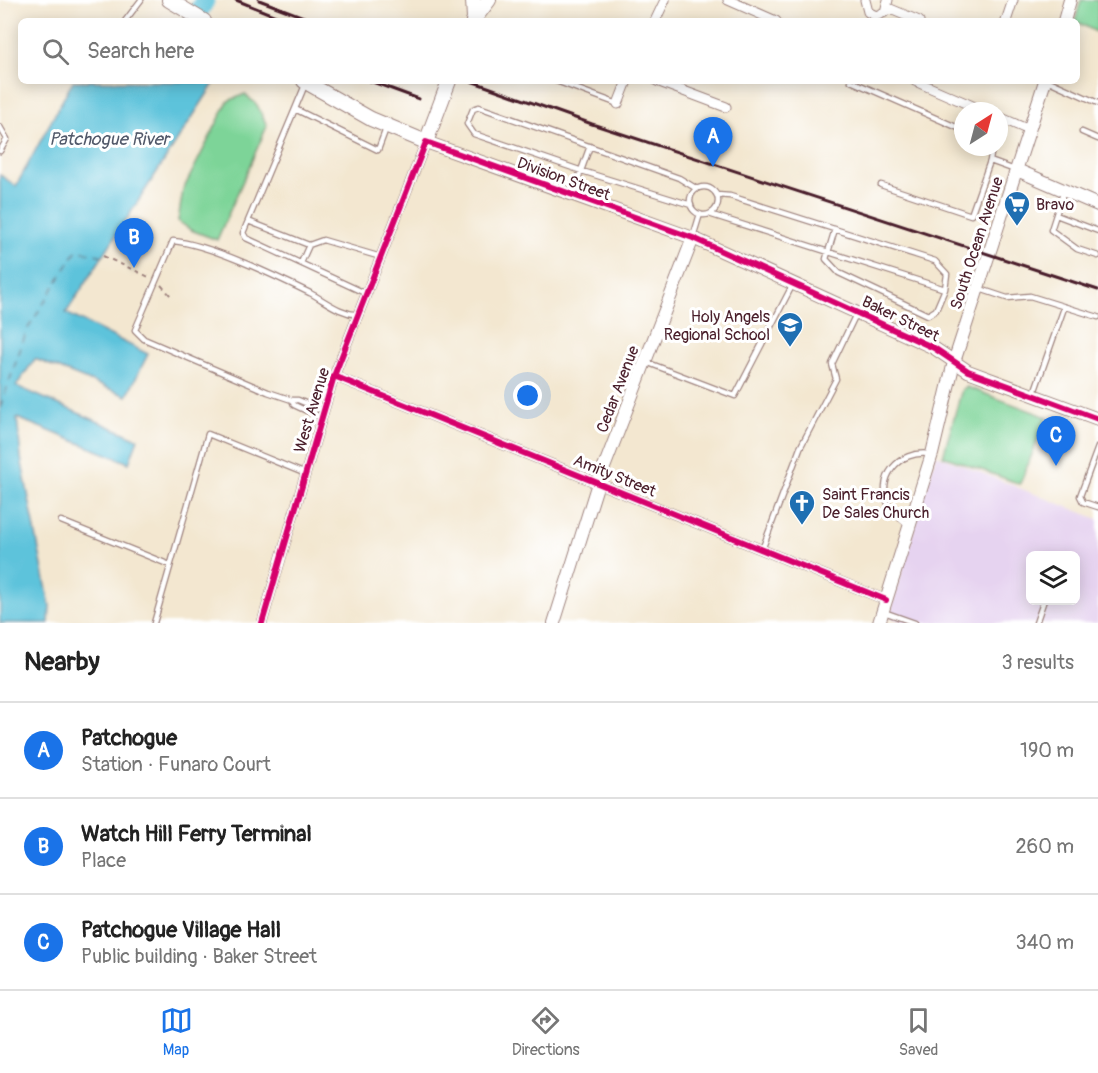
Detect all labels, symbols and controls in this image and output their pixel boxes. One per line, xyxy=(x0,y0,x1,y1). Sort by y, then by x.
search box xyxy=(18,18,1080,84)
icon: search xyxy=(39,35,72,68)
text: Search here xyxy=(87,37,194,65)
north arrow xyxy=(954,102,1008,156)
pin: A xyxy=(694,118,732,167)
water label: Patchogue River xyxy=(49,128,172,151)
street label: Division Street xyxy=(514,153,614,205)
street label: South Ocean Avenue xyxy=(946,174,1008,312)
supermarket icon: Bravo xyxy=(1002,189,1032,227)
place label: Bravo xyxy=(1036,195,1074,215)
pin: B xyxy=(114,218,154,268)
street label: Baker Street xyxy=(859,292,943,346)
place label: Holy Angels Regional School xyxy=(664,307,770,345)
school or university icon: Holy Angels Regional School xyxy=(775,310,805,348)
street label: Cedar Avenue xyxy=(592,343,644,436)
street label: West Avenue xyxy=(290,365,334,455)
your location xyxy=(513,381,542,410)
pin: C xyxy=(1036,416,1076,466)
street label: Amity Street xyxy=(570,450,659,502)
place label: Saint Francis De Sales Church xyxy=(822,485,929,523)
church icon: Saint Francis De Sales Church xyxy=(787,488,817,526)
map controls xyxy=(1026,551,1080,605)
button: layers xyxy=(1026,551,1080,605)
text: Nearby xyxy=(24,646,100,678)
text: 3 results xyxy=(1002,650,1074,675)
text: Patchogue xyxy=(81,724,177,752)
text: A xyxy=(37,738,50,763)
text: 190 m xyxy=(1020,738,1074,763)
text: Station · Funaro Court xyxy=(81,752,271,777)
text: Watch Hill Ferry Terminal xyxy=(81,820,312,848)
text: B xyxy=(38,834,49,859)
text: 260 m xyxy=(1015,834,1074,859)
text: Place xyxy=(81,848,126,873)
text: Patchogue Village Hall xyxy=(81,916,281,944)
text: C xyxy=(37,930,50,955)
text: 340 m xyxy=(1015,930,1074,955)
text: Public building · Baker Street xyxy=(81,944,317,969)
tab: Map xyxy=(160,1004,193,1060)
tab: Directions xyxy=(512,1004,580,1060)
tab: Saved xyxy=(899,1004,938,1060)

